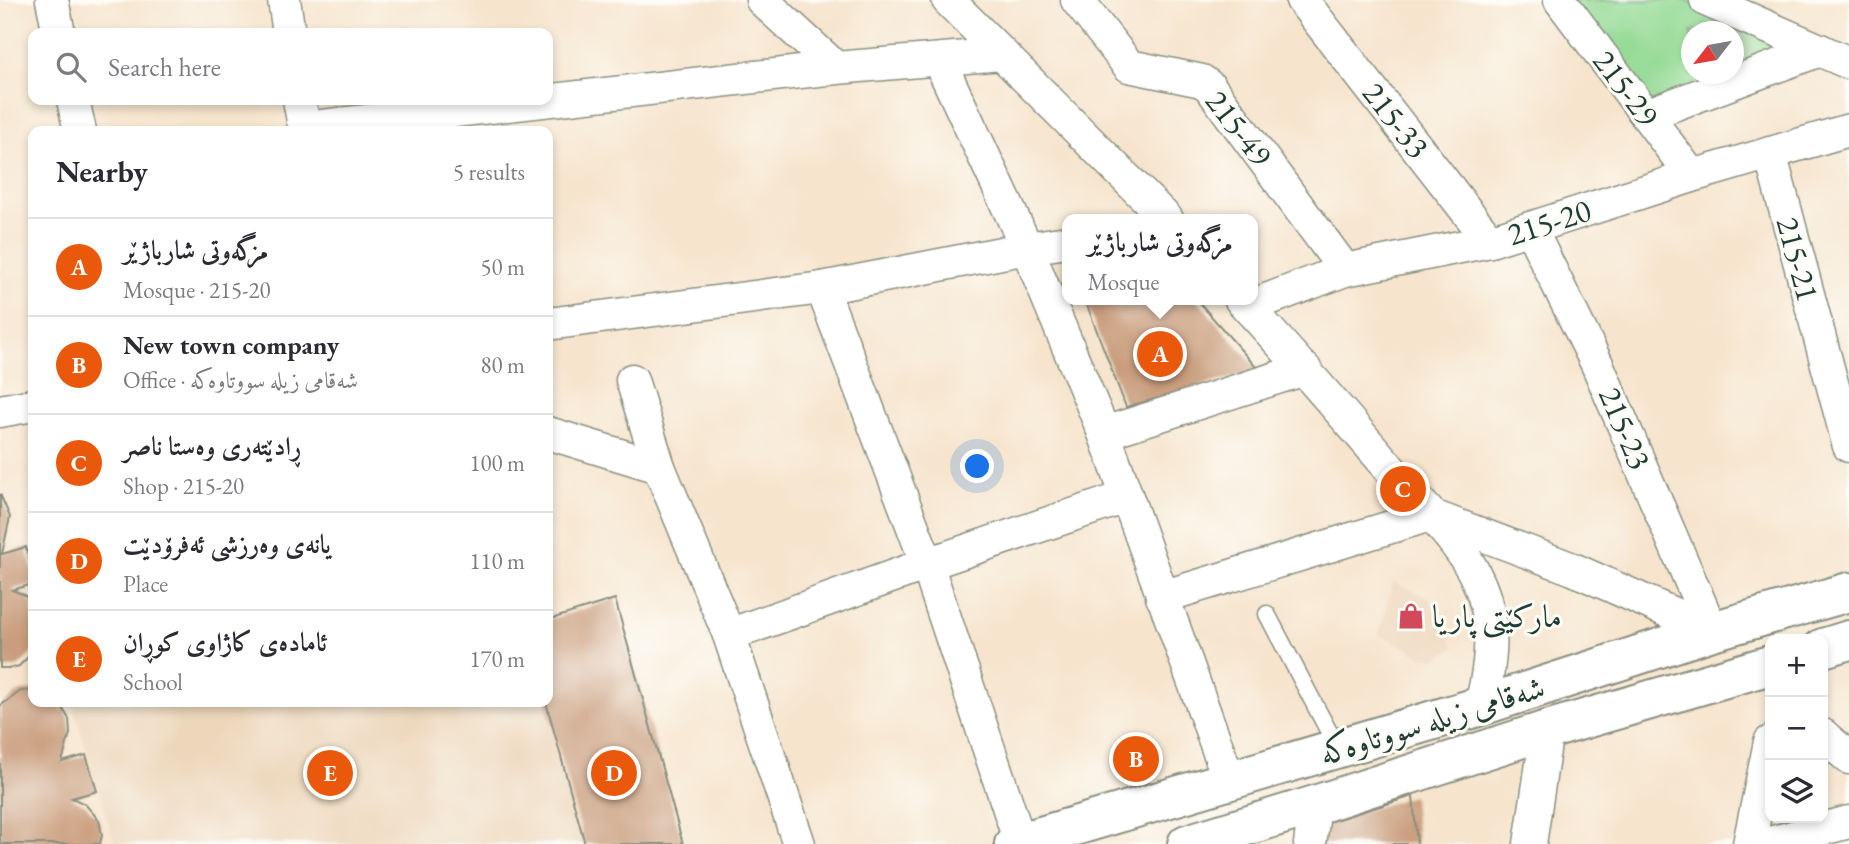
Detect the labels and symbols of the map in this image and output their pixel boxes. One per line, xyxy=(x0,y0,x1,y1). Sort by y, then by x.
north arrow xyxy=(1681,21,1744,84)
street label: 215-29 xyxy=(1583,41,1669,135)
street label: 215-33 xyxy=(1353,73,1439,167)
street label: 215-49 xyxy=(1196,81,1282,175)
street label: 215-20 xyxy=(1502,189,1596,255)
street label: 215-21 xyxy=(1767,212,1829,306)
pin: A xyxy=(1137,328,1183,380)
street label: 215-23 xyxy=(1589,380,1661,476)
your location xyxy=(960,449,994,483)
pin: C xyxy=(1380,463,1426,515)
place label: مارکێتی پاریا xyxy=(1432,595,1562,639)
shop icon: مارکێتی پاریا xyxy=(1396,601,1426,631)
street label: شەقامی زیلە سووتاوەکە xyxy=(1314,666,1550,774)
pin: B xyxy=(1113,733,1159,785)
pin: E xyxy=(307,747,353,799)
pin: D xyxy=(591,747,637,799)

